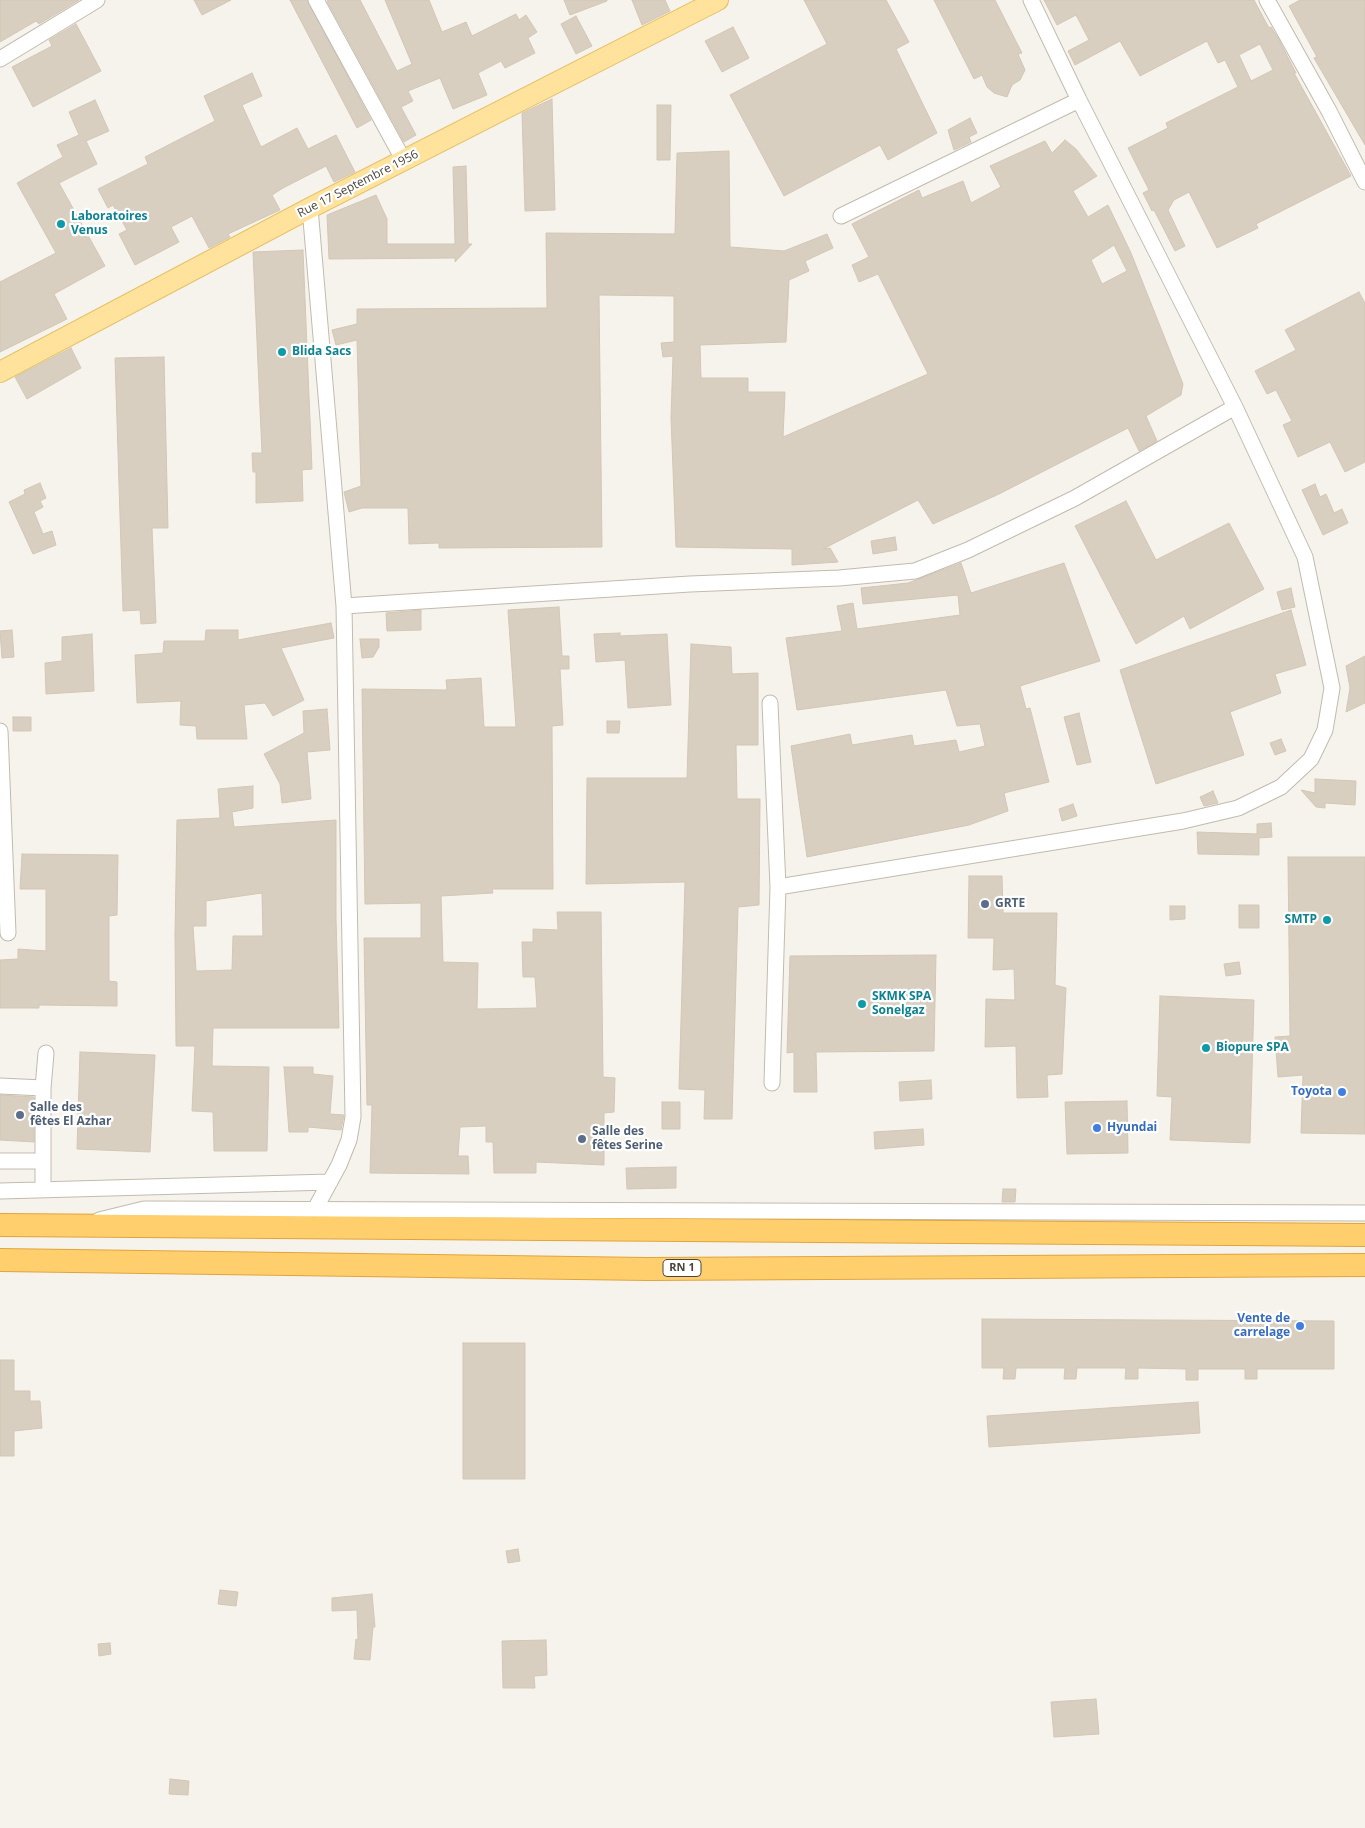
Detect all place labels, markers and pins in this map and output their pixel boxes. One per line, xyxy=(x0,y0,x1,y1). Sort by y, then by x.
place label: Laboratoires Venus xyxy=(71,210,148,238)
marker: Laboratoires Venus xyxy=(55,218,67,230)
place label: Blida Sacs xyxy=(292,345,351,359)
marker: Blida Sacs xyxy=(276,346,288,358)
place label: GRTE xyxy=(995,897,1025,911)
marker: GRTE xyxy=(979,898,991,910)
place label: SMTP xyxy=(1285,913,1317,927)
marker: SMTP xyxy=(1321,914,1333,926)
place label: SKMK SPA Sonelgaz xyxy=(872,990,931,1018)
marker: SKMK SPA Sonelgaz xyxy=(856,998,868,1010)
place label: Biopure SPA xyxy=(1216,1041,1289,1055)
marker: Biopure SPA xyxy=(1200,1042,1212,1054)
place label: Toyota xyxy=(1291,1085,1332,1099)
marker: Toyota xyxy=(1336,1086,1348,1098)
place label: Salle des fêtes El Azhar xyxy=(30,1101,111,1129)
marker: Salle des fêtes El Azhar xyxy=(14,1109,26,1121)
place label: Hyundai xyxy=(1107,1121,1157,1135)
marker: Hyundai xyxy=(1091,1122,1103,1134)
place label: Salle des fêtes Serine xyxy=(592,1125,663,1153)
marker: Salle des fêtes Serine xyxy=(576,1133,588,1145)
place label: Vente de carrelage xyxy=(1234,1312,1290,1340)
marker: Vente de carrelage xyxy=(1294,1320,1306,1332)

